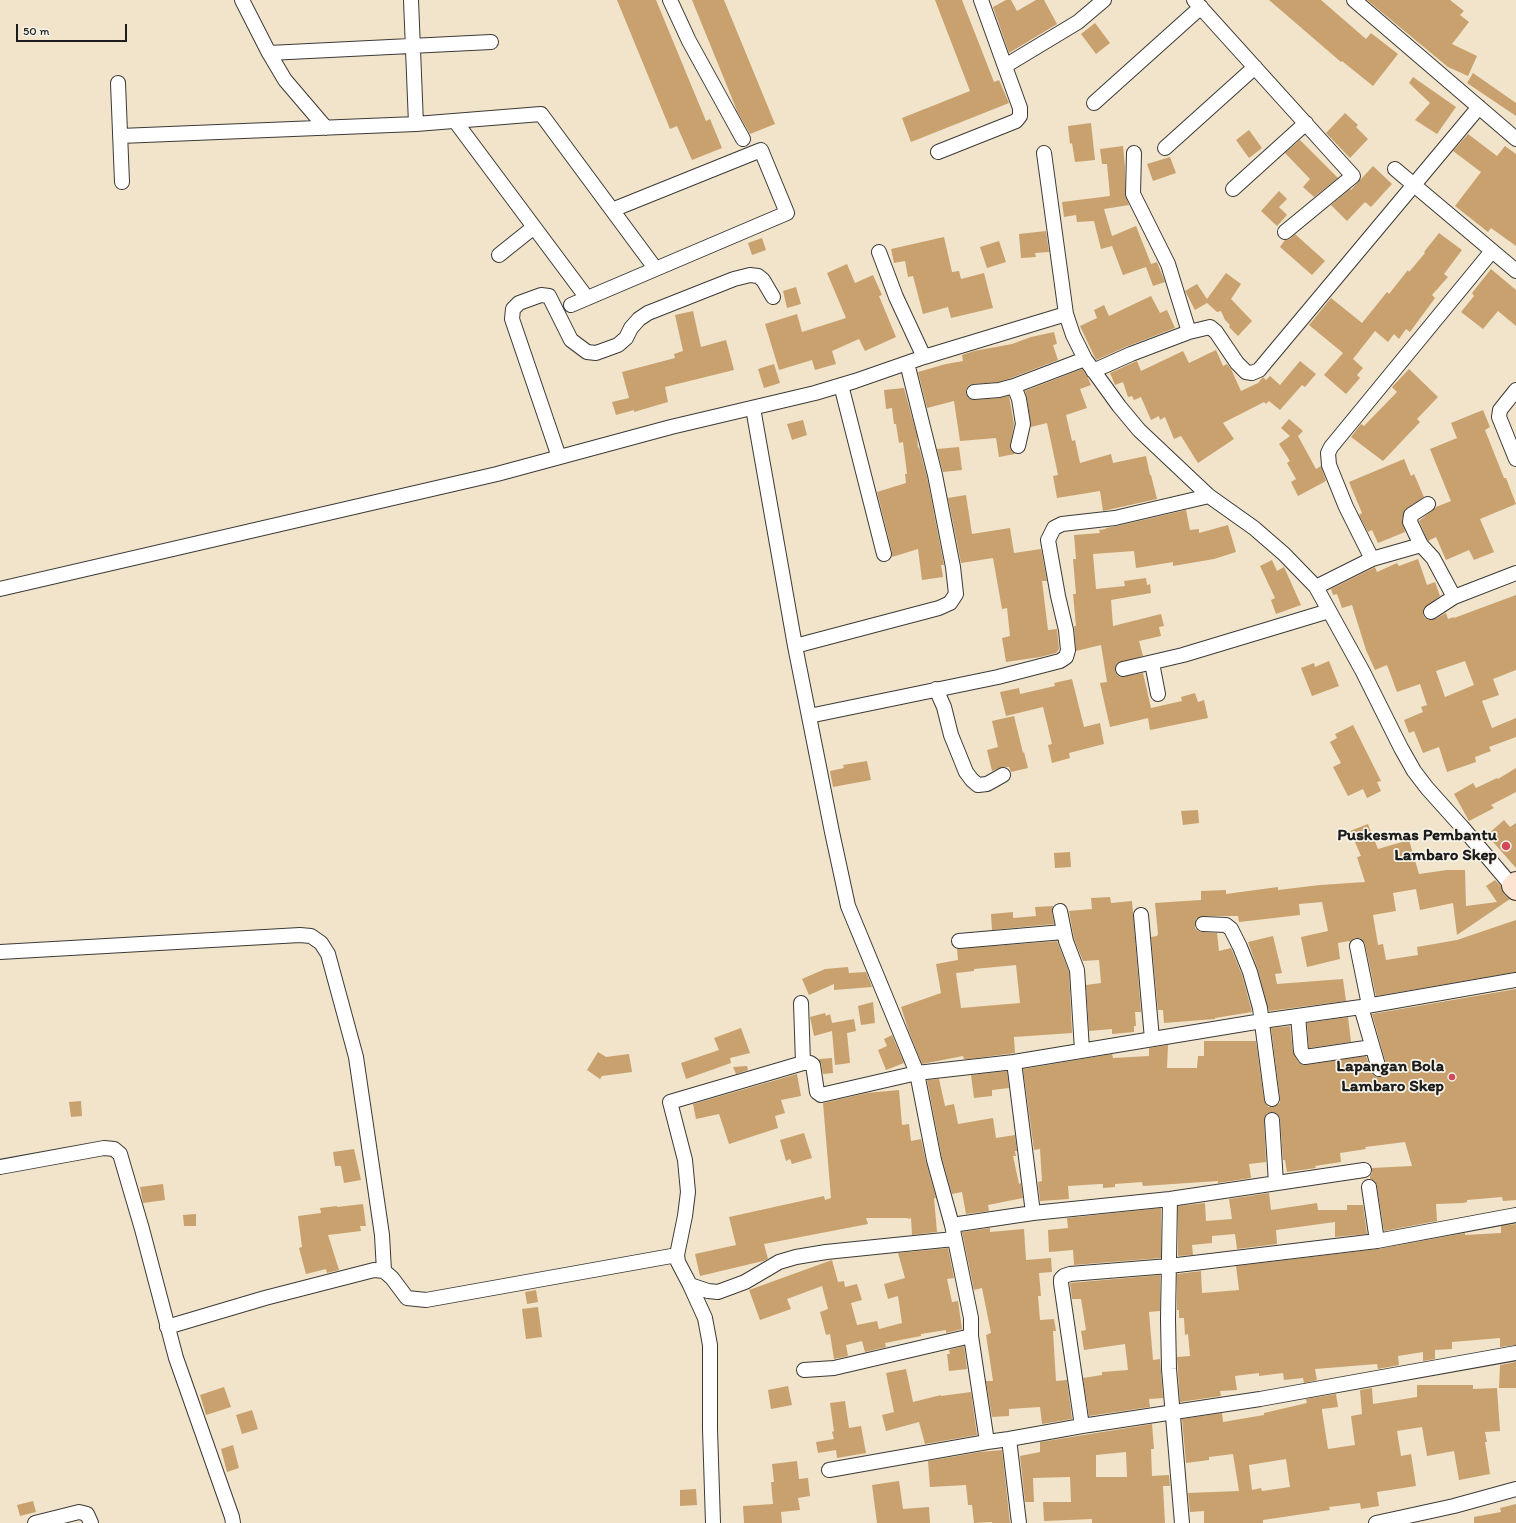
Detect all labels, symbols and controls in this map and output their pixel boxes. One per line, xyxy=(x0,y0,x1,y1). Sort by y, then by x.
scale bar xyxy=(18,16,129,42)
text: 50 m xyxy=(23,24,49,38)
place label: Puskesmas Pembantu Lambaro Skep xyxy=(1337,826,1497,866)
marker: Puskesmas Pembantu Lambaro Skep xyxy=(1500,840,1512,852)
place label: Lapangan Bola Lambaro Skep xyxy=(1336,1057,1444,1097)
marker: Lapangan Bola Lambaro Skep xyxy=(1447,1072,1457,1082)

